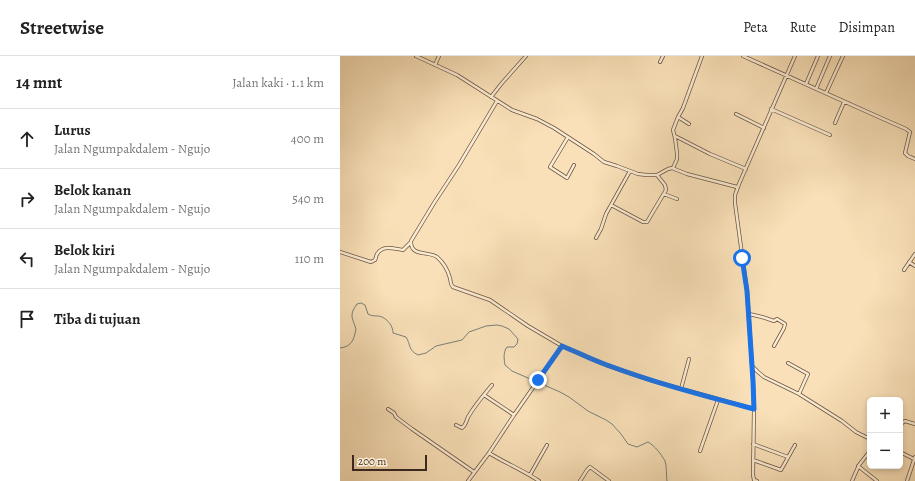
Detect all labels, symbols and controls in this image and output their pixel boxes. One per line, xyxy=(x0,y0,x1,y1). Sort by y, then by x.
text: Streetwise xyxy=(20,15,104,41)
text: Peta xyxy=(743,18,768,37)
text: Rute xyxy=(790,18,816,37)
text: Disimpan xyxy=(838,18,895,37)
text: 14 mnt xyxy=(16,71,62,94)
text: Jalan kaki · 1.1 km xyxy=(232,74,324,91)
text: Lurus xyxy=(54,120,91,140)
icon: ahead xyxy=(16,128,38,150)
text: 400 m xyxy=(291,130,324,147)
text: Jalan Ngumpakdalem - Ngujo xyxy=(54,140,210,157)
text: Belok kanan xyxy=(54,180,131,200)
icon: right xyxy=(16,188,38,210)
text: 540 m xyxy=(292,190,324,207)
text: Jalan Ngumpakdalem - Ngujo xyxy=(54,200,210,217)
text: Belok kiri xyxy=(54,240,115,260)
icon: left xyxy=(16,248,38,270)
route start xyxy=(733,249,751,267)
text: 110 m xyxy=(295,250,324,267)
text: Jalan Ngumpakdalem - Ngujo xyxy=(54,260,210,277)
icon: arrive xyxy=(16,308,38,330)
text: Tiba di tujuan xyxy=(54,309,140,329)
route end xyxy=(529,371,547,389)
map controls xyxy=(867,397,903,469)
button: + xyxy=(867,397,903,433)
button: − xyxy=(867,433,903,469)
scale bar xyxy=(352,453,427,472)
text: 200 m xyxy=(358,454,386,469)

